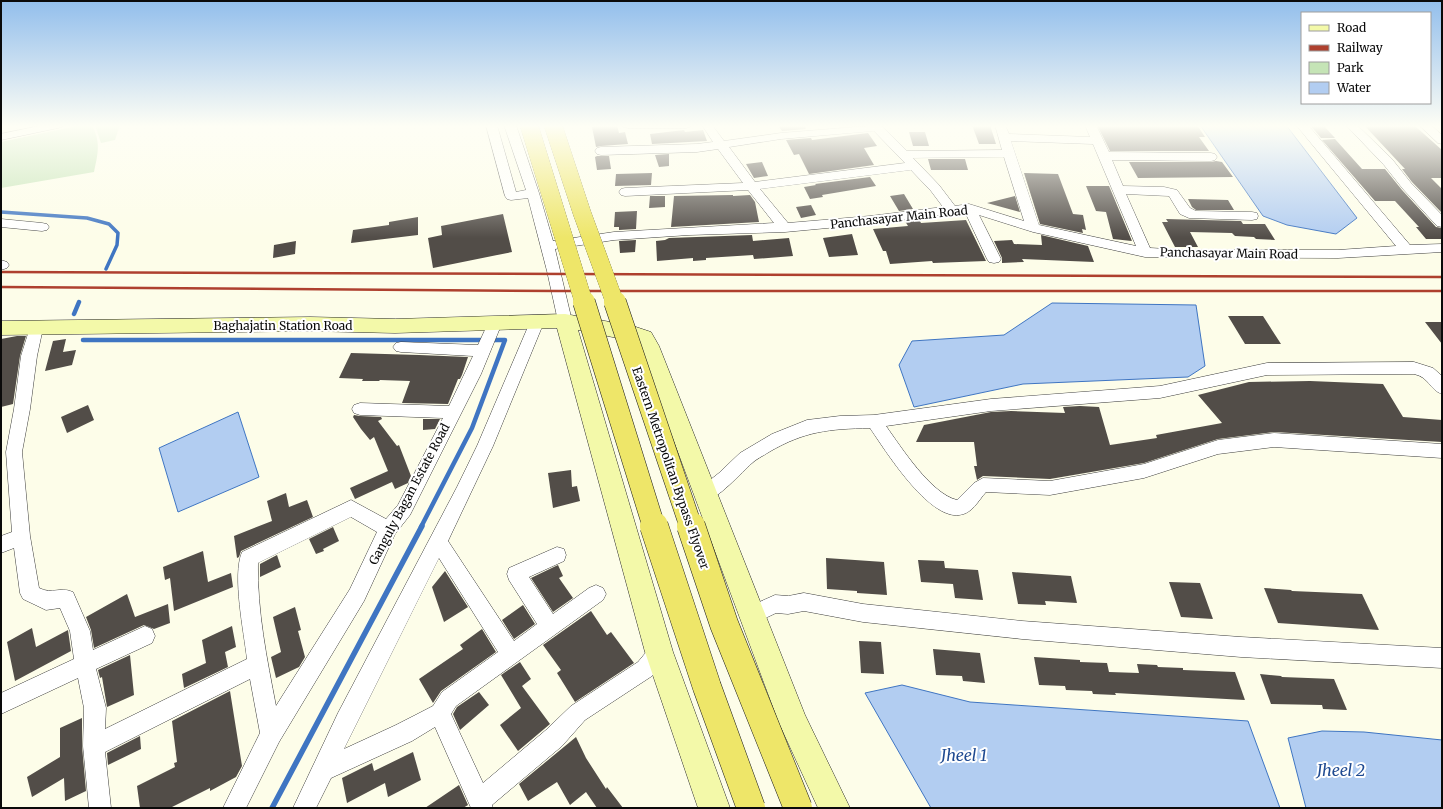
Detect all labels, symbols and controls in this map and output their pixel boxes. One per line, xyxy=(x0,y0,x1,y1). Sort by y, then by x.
legend xyxy=(1301,12,1431,104)
text: Road xyxy=(1337,20,1366,35)
text: Railway xyxy=(1337,40,1383,55)
text: Park xyxy=(1337,60,1364,75)
text: Water xyxy=(1336,80,1372,95)
street label: Panchasayar Main Road xyxy=(829,202,969,232)
street label: Panchasayar Main Road xyxy=(1160,244,1298,262)
street label: Baghajatin Station Road xyxy=(213,318,353,333)
street label: Eastern Metropolitan Bypass Flyover xyxy=(629,365,713,572)
street label: Ganguly Bagan Estate Road xyxy=(365,421,453,567)
water label: Jheel 1 xyxy=(939,745,987,765)
water label: Jheel 2 xyxy=(1315,760,1365,780)

